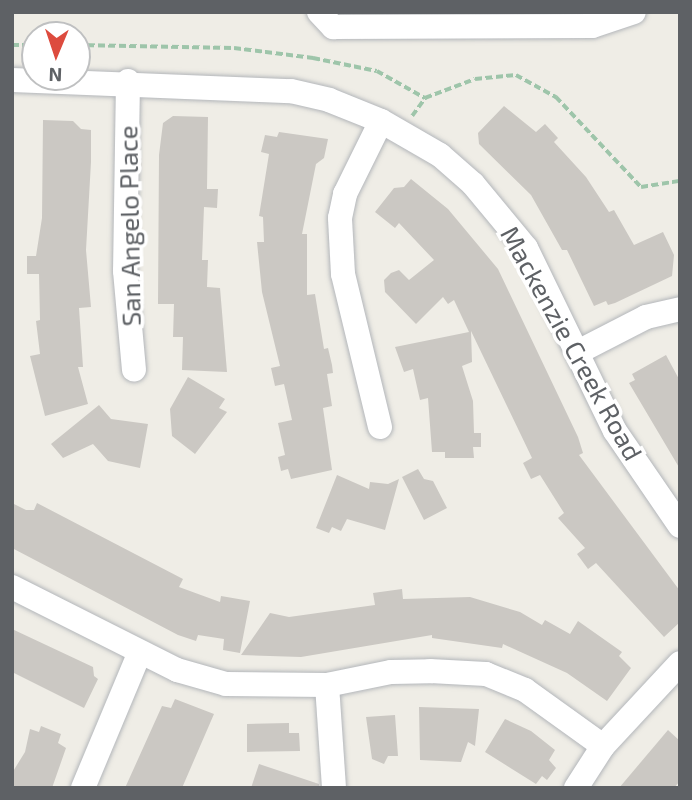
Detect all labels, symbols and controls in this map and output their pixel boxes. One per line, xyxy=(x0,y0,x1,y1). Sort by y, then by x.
north arrow xyxy=(21,21,91,91)
text: N xyxy=(48,64,63,87)
street label: San Angelo Place xyxy=(112,125,146,327)
street label: Mackenzie Creek Road xyxy=(495,220,649,466)

